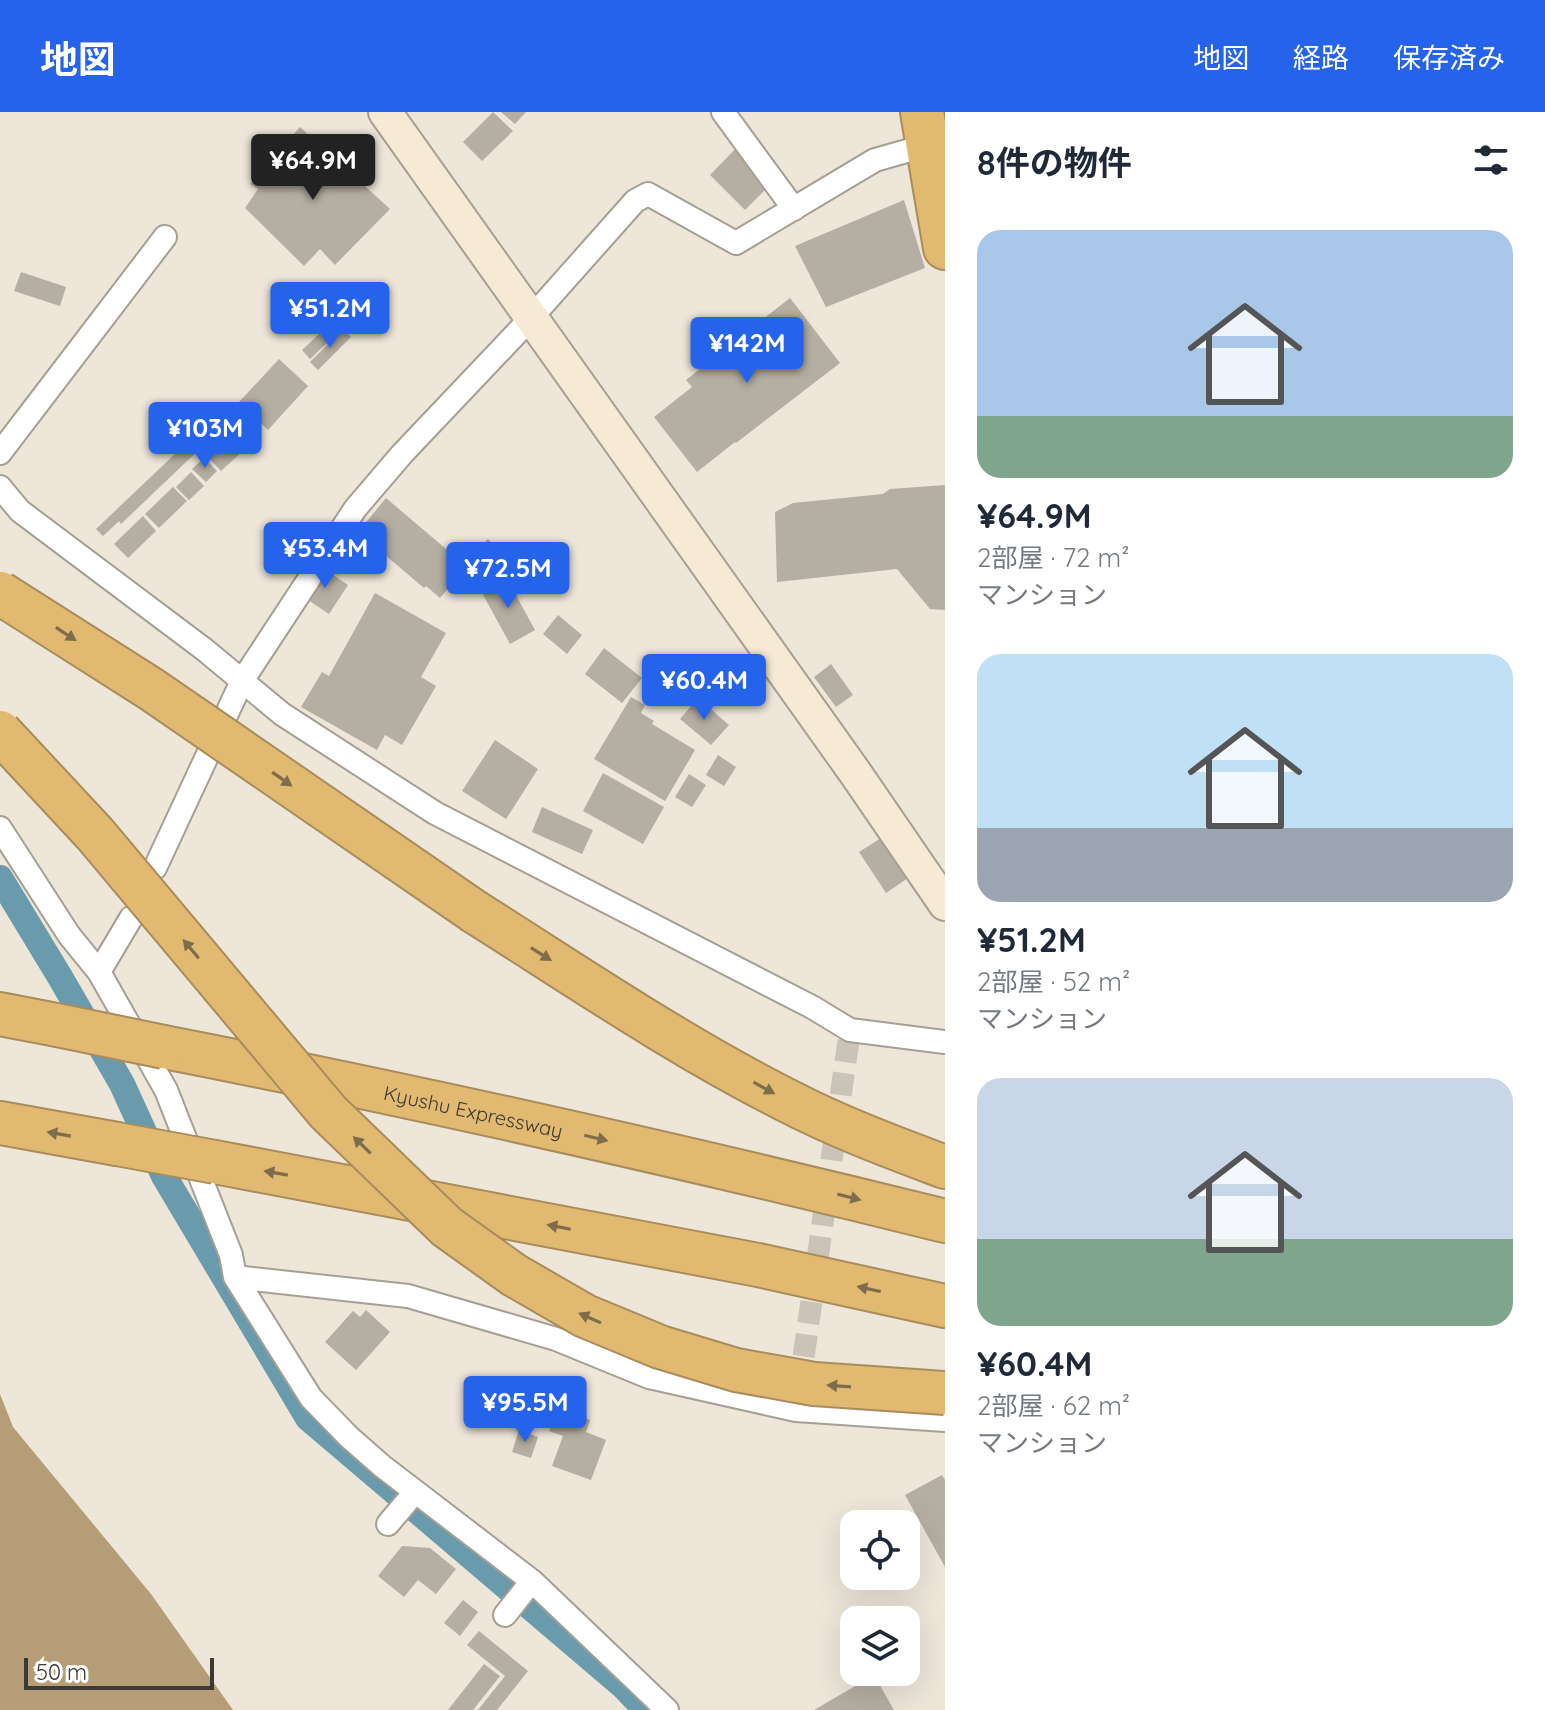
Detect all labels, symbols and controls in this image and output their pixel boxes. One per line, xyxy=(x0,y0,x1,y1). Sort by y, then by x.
text: 地図 xyxy=(40,35,116,83)
text: 地図 xyxy=(1193,40,1249,75)
text: 経路 xyxy=(1293,40,1349,75)
text: 保存済み xyxy=(1393,40,1505,75)
pin: ¥64.9M xyxy=(248,134,378,202)
icon: filters xyxy=(1469,138,1513,182)
text: 8件の物件 xyxy=(977,141,1132,184)
text: ¥64.9M xyxy=(269,143,357,176)
pin: ¥51.2M xyxy=(265,282,395,350)
icon: home xyxy=(1173,282,1317,426)
text: ¥51.2M xyxy=(288,291,372,324)
pin: ¥142M xyxy=(691,317,803,385)
text: ¥142M xyxy=(709,326,786,359)
pin: ¥103M xyxy=(149,402,261,470)
text: ¥103M xyxy=(167,411,243,444)
text: ¥64.9M xyxy=(977,494,1092,537)
pin: ¥53.4M xyxy=(260,522,390,590)
text: ¥53.4M xyxy=(282,531,368,564)
text: 2部屋 · 72 m² xyxy=(977,541,1129,574)
pin: ¥72.5M xyxy=(443,542,573,610)
text: ¥72.5M xyxy=(464,551,552,584)
text: マンション xyxy=(977,578,1107,611)
one-way arrow xyxy=(56,626,77,641)
pin: ¥60.4M xyxy=(639,654,769,722)
text: ¥60.4M xyxy=(660,663,748,696)
icon: home xyxy=(1173,706,1317,850)
one-way arrow xyxy=(271,771,292,786)
text: ¥51.2M xyxy=(977,918,1086,961)
one-way arrow xyxy=(183,939,200,959)
one-way arrow xyxy=(530,946,552,960)
text: 2部屋 · 52 m² xyxy=(977,965,1130,998)
text: マンション xyxy=(977,1002,1107,1035)
street label: Kyushu Expressway xyxy=(382,1080,565,1143)
one-way arrow xyxy=(752,1081,775,1095)
one-way arrow xyxy=(46,1127,71,1139)
icon: home xyxy=(1173,1130,1317,1274)
one-way arrow xyxy=(584,1132,609,1145)
one-way arrow xyxy=(353,1136,372,1155)
one-way arrow xyxy=(263,1166,288,1178)
one-way arrow xyxy=(837,1191,862,1204)
one-way arrow xyxy=(546,1220,571,1232)
one-way arrow xyxy=(856,1282,881,1295)
one-way arrow xyxy=(578,1311,602,1325)
text: ¥60.4M xyxy=(977,1342,1092,1385)
pin: ¥95.5M xyxy=(460,1376,590,1444)
one-way arrow xyxy=(826,1379,851,1392)
text: ¥95.5M xyxy=(482,1385,568,1418)
text: 2部屋 · 62 m² xyxy=(977,1389,1130,1422)
text: マンション xyxy=(977,1426,1107,1459)
map controls xyxy=(840,1510,920,1686)
button: locate xyxy=(840,1510,920,1590)
button: layers xyxy=(840,1606,920,1686)
scale bar xyxy=(24,1654,214,1690)
text: 50 m xyxy=(36,1658,87,1686)

